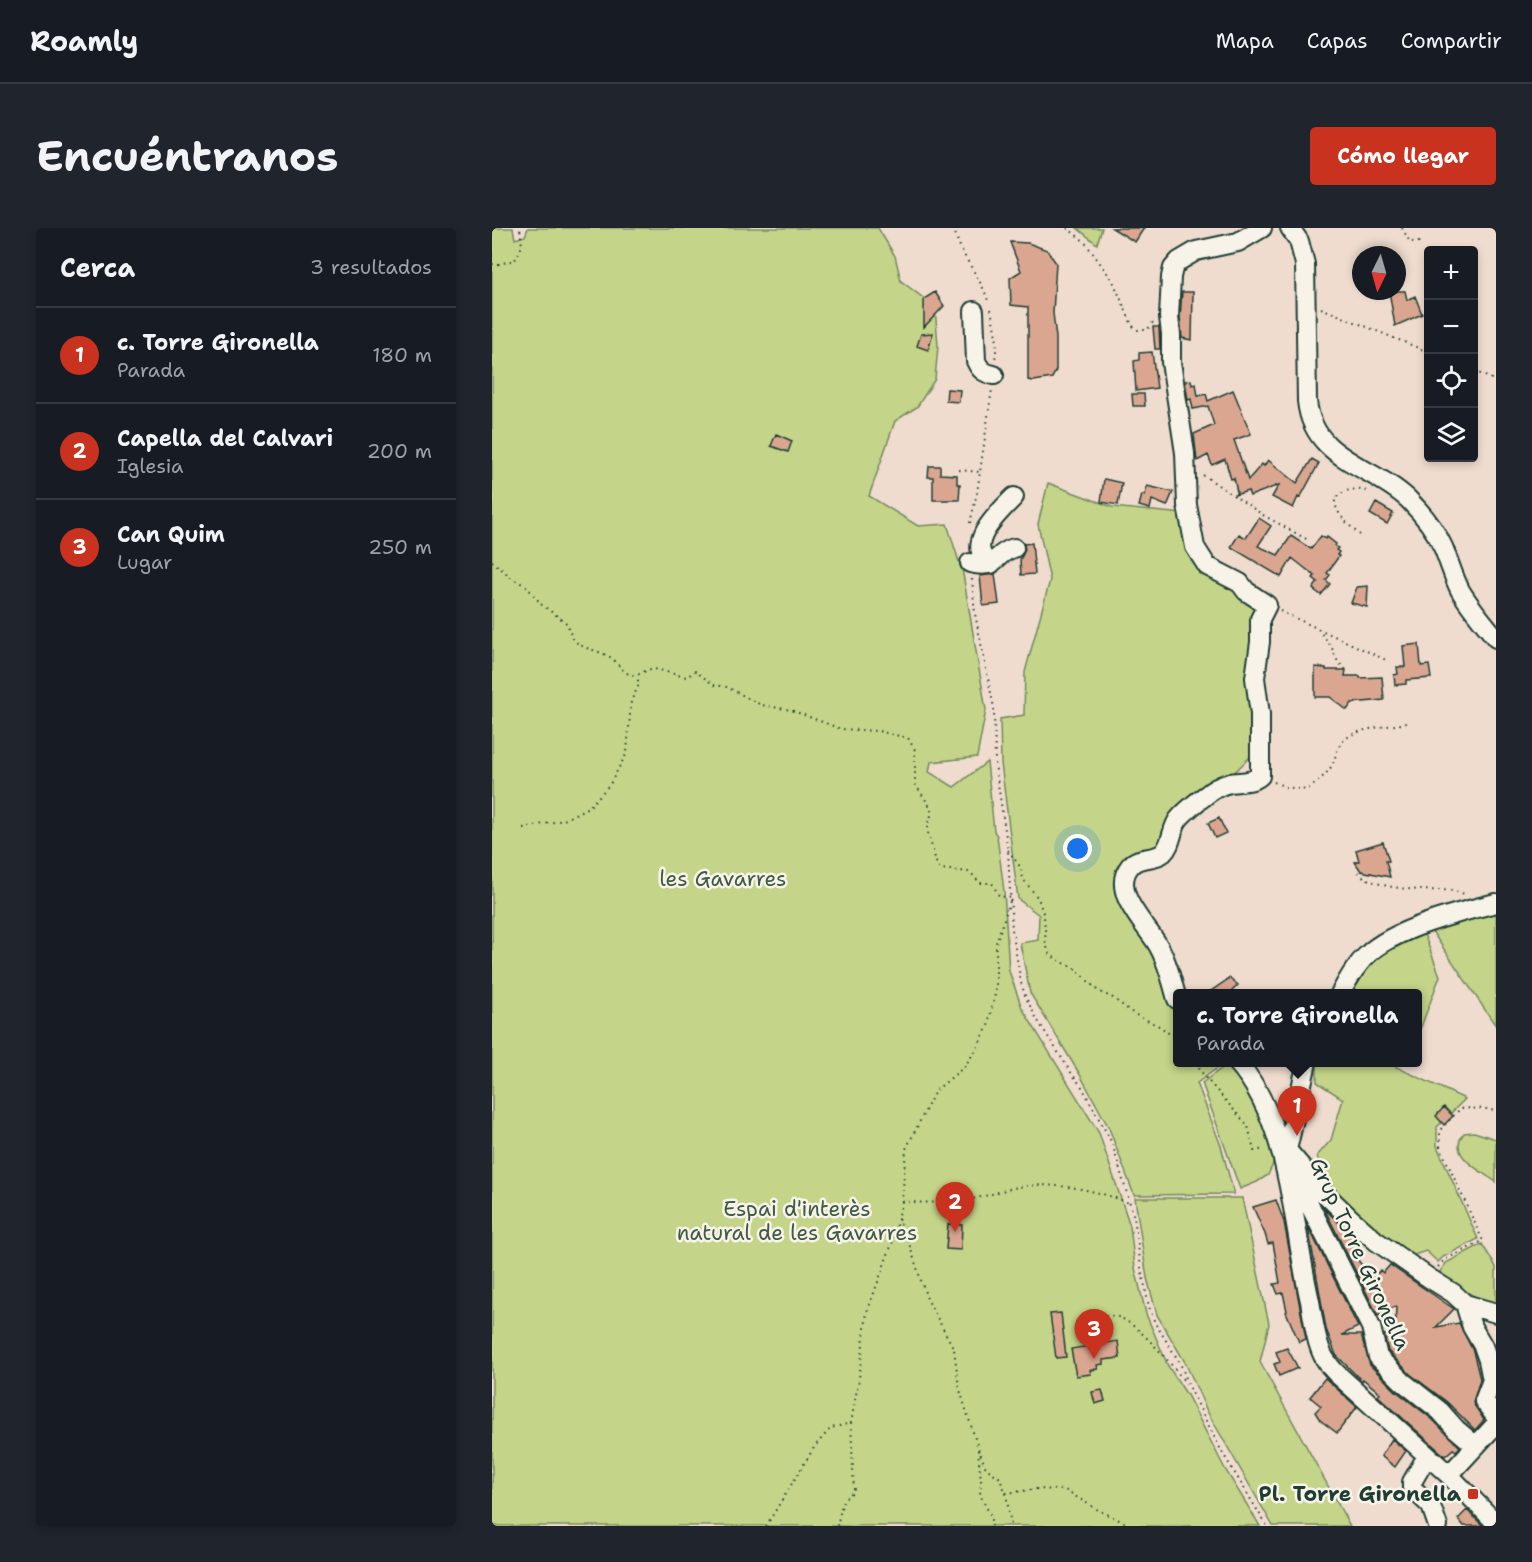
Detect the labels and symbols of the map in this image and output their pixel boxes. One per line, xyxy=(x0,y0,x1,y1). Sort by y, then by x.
north arrow xyxy=(1352,246,1406,300)
your location xyxy=(1063,834,1092,863)
park label: les Gavarres xyxy=(659,865,787,893)
pin: 1 xyxy=(1278,1086,1316,1136)
street label: Grup Torre Gironella xyxy=(1303,1153,1417,1355)
pin: 2 xyxy=(936,1182,974,1232)
park label: Espai d'interès natural de les Gavarres xyxy=(677,1195,917,1247)
pin: 3 xyxy=(1074,1310,1114,1359)
place label: Pl. Torre Gironella xyxy=(1258,1480,1462,1508)
marker: Pl. Torre Gironella xyxy=(1466,1487,1480,1501)

